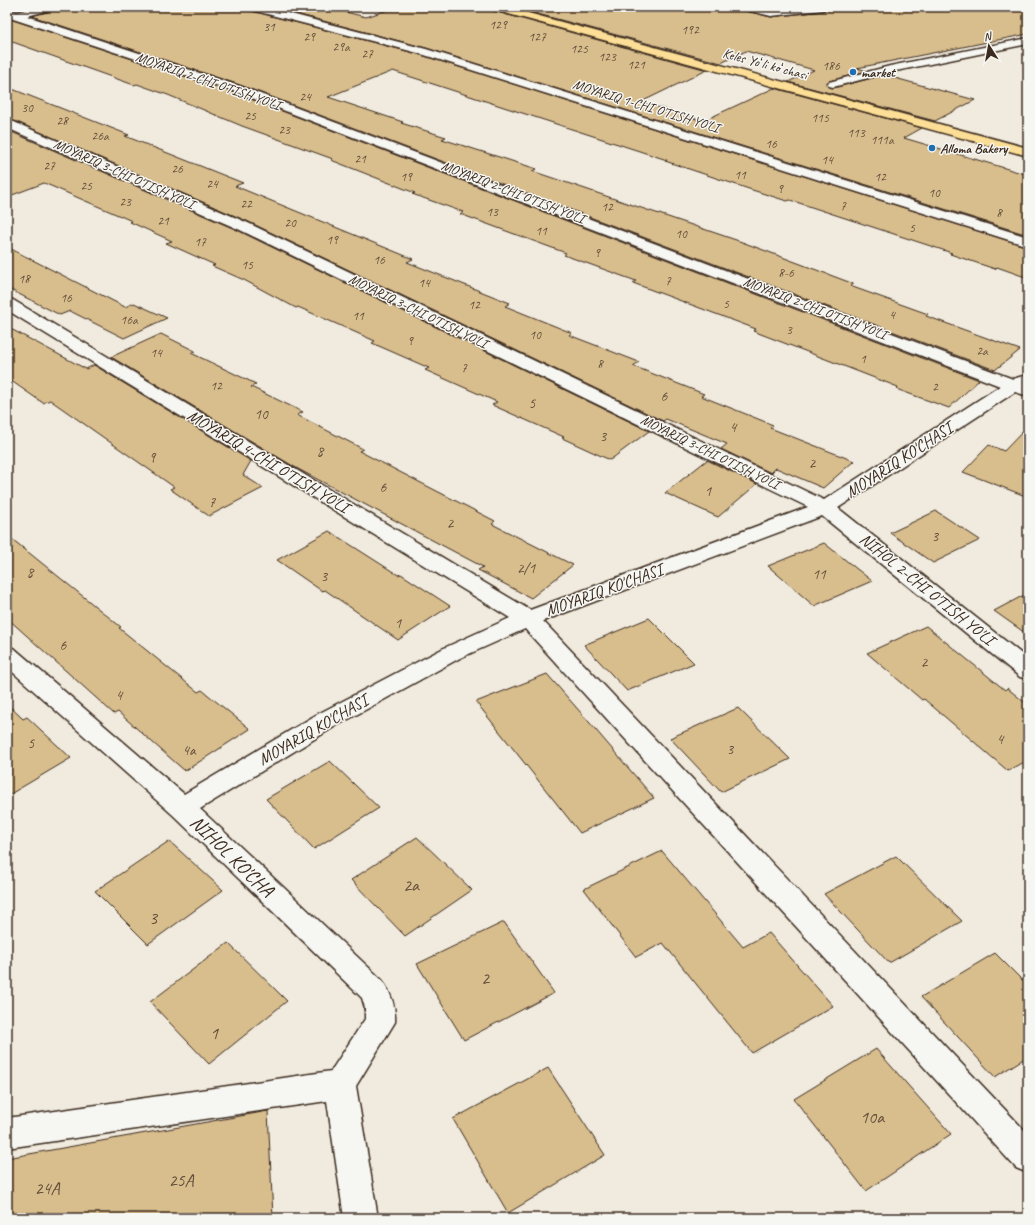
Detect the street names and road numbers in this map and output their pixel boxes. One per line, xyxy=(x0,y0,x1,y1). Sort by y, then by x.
street label: Keles Yoʻli koʻchasi xyxy=(721,45,811,84)
street label: MOYARIQ 2-CHI O'TISH YO'LI xyxy=(133,48,286,115)
street label: MOYARIQ 1-CHI O'TISH YO'LI xyxy=(571,76,724,137)
street label: MOYARIQ 3-CHI O'TISH YO'LI xyxy=(51,135,200,214)
street label: MOYARIQ 2-CHI O'TISH YO'LI xyxy=(439,157,590,228)
street label: MOYARIQ 3-CHI O'TISH YO'LI xyxy=(346,270,493,353)
street label: MOYARIQ 2-CHI O'TISH YO'LI xyxy=(741,273,892,344)
street label: MOYARIQ 4-CHI O'TISH YO'LI xyxy=(184,404,356,520)
street label: MOYARIQ 3-CHI O'TISH YO'LI xyxy=(638,411,785,494)
street label: MOYARIQ KO'CHASI xyxy=(842,415,960,502)
street label: NIHOL 2-CHI O'TISH YO'LI xyxy=(855,528,1002,652)
street label: MOYARIQ KO'CHASI xyxy=(542,558,669,621)
street label: MOYARIQ KO'CHASI xyxy=(254,688,375,770)
street label: NIHOL KO'CHA xyxy=(185,810,280,903)

